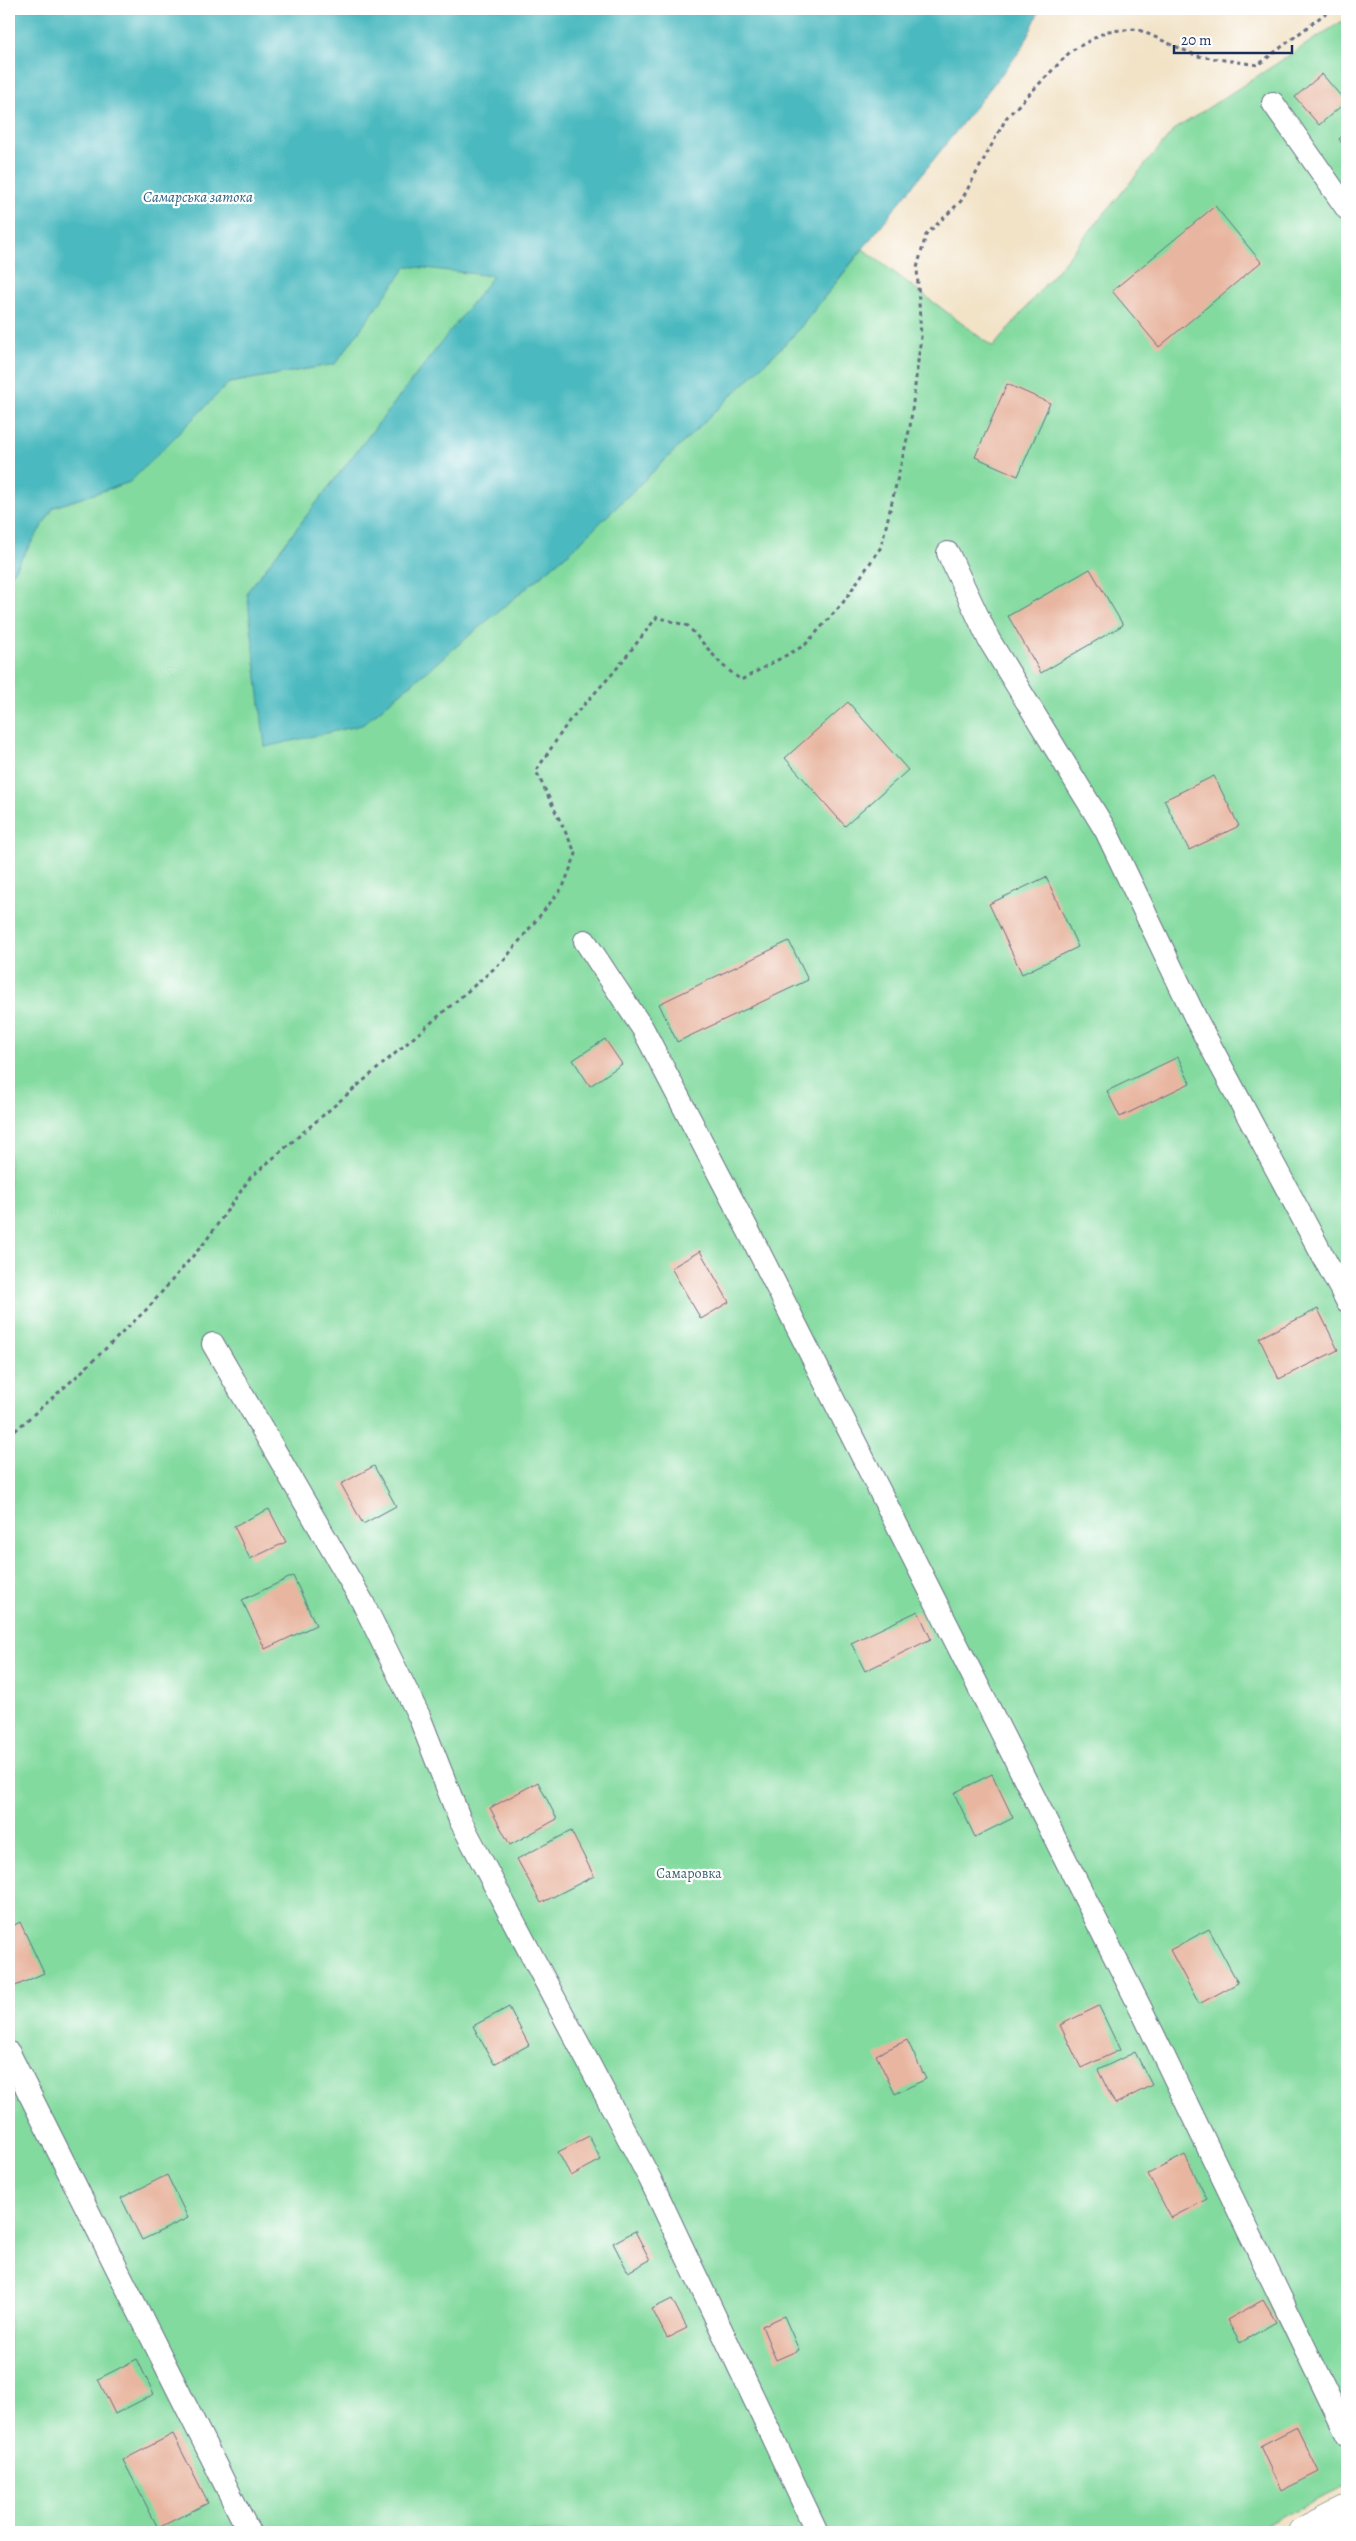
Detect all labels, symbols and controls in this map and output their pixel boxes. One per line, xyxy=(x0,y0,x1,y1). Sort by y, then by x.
scale bar xyxy=(1174,22,1291,54)
text: 20 m xyxy=(1181,30,1212,50)
water label: Самарська затока xyxy=(143,187,253,207)
park label: Самаровка xyxy=(656,1864,722,1883)

